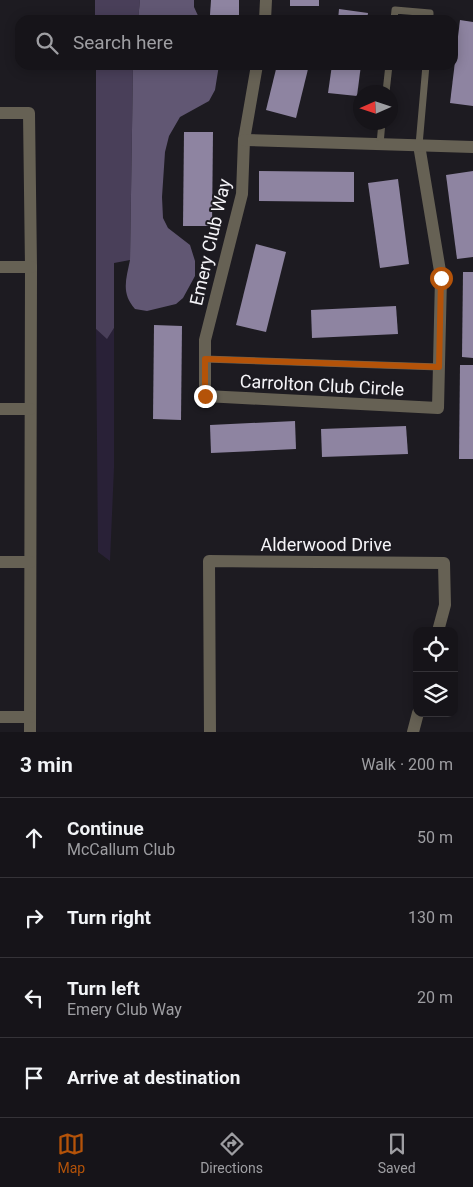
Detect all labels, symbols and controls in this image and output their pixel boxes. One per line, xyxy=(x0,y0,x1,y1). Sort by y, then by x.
search box xyxy=(15,15,458,70)
icon: search xyxy=(33,29,61,57)
text: Search here xyxy=(73,31,173,54)
north arrow xyxy=(353,85,398,130)
street label: Emery Club Way xyxy=(185,176,235,307)
route start xyxy=(430,267,453,290)
street label: Carrolton Club Circle xyxy=(239,370,405,400)
route end xyxy=(194,385,217,408)
street label: Alderwood Drive xyxy=(260,534,392,555)
map controls xyxy=(413,627,458,717)
button: locate xyxy=(413,627,458,672)
button: layers xyxy=(413,672,458,717)
text: 3 min xyxy=(20,753,73,777)
text: Walk · 200 m xyxy=(361,755,453,774)
text: Continue xyxy=(67,817,144,840)
icon: ahead xyxy=(20,824,48,852)
text: 50 m xyxy=(417,828,453,847)
text: McCallum Club xyxy=(67,840,175,859)
icon: right xyxy=(20,904,48,932)
text: Turn right xyxy=(67,906,151,929)
text: 130 m xyxy=(408,908,453,927)
text: Turn left xyxy=(67,977,140,1000)
icon: left xyxy=(20,984,48,1012)
text: 20 m xyxy=(417,988,453,1007)
text: Emery Club Way xyxy=(67,1000,182,1019)
icon: arrive xyxy=(20,1064,48,1092)
text: Arrive at destination xyxy=(67,1066,240,1089)
tab: Map xyxy=(57,1130,85,1176)
tab: Directions xyxy=(200,1130,263,1176)
tab: Saved xyxy=(378,1130,416,1176)

